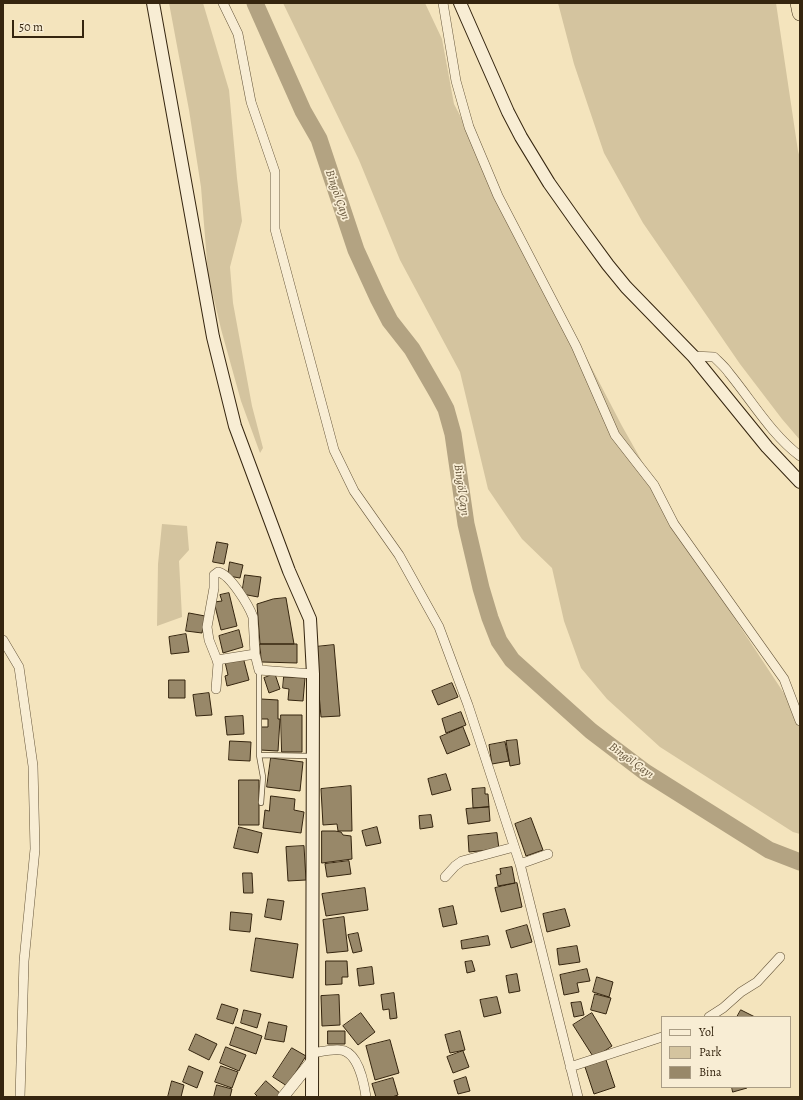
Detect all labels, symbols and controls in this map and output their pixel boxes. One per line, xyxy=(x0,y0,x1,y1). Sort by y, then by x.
scale bar xyxy=(14,12,86,38)
text: 50 m xyxy=(19,19,43,35)
water label: Bingöl Çayı xyxy=(322,168,352,222)
water label: Bingöl Çayı xyxy=(450,463,472,517)
water label: Bingöl Çayı xyxy=(606,740,656,782)
legend xyxy=(661,1016,791,1088)
text: Yol xyxy=(699,1024,714,1040)
text: Park xyxy=(699,1044,722,1060)
text: Bina xyxy=(699,1064,722,1080)

